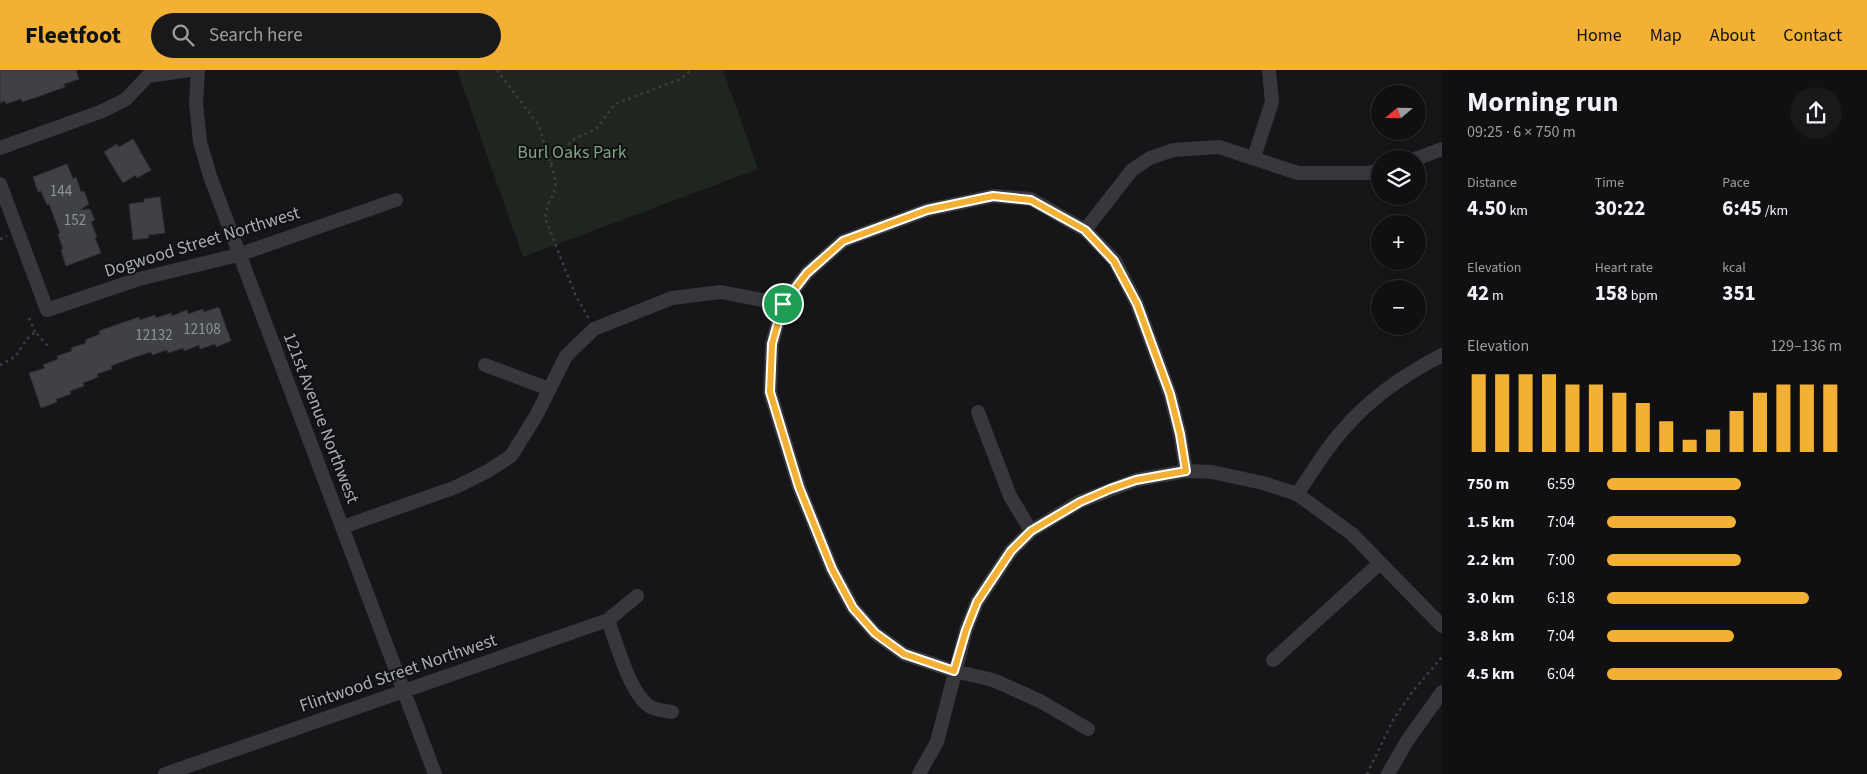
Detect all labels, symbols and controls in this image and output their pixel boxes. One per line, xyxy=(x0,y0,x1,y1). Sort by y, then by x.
search box xyxy=(151,13,501,58)
text: Fleetfoot xyxy=(25,18,121,53)
icon: search xyxy=(169,21,197,49)
text: Search here xyxy=(209,22,303,49)
text: Home xyxy=(1576,23,1622,48)
text: Map xyxy=(1650,23,1682,48)
text: About xyxy=(1710,23,1755,48)
text: Contact xyxy=(1783,23,1842,48)
text: Morning run xyxy=(1467,82,1618,122)
north arrow xyxy=(1371,85,1426,140)
map controls xyxy=(1371,85,1426,335)
button: share xyxy=(1790,87,1842,139)
text: 09:25 · 6 × 750 m xyxy=(1467,121,1576,143)
park label: Burl Oaks Park xyxy=(517,140,627,165)
button: layers xyxy=(1371,150,1426,205)
text: Distance xyxy=(1467,173,1517,193)
text: Time xyxy=(1595,173,1624,193)
text: Pace xyxy=(1722,173,1750,193)
house number: 144 xyxy=(50,181,73,202)
text: 4.50 xyxy=(1467,193,1507,223)
text: 30:22 xyxy=(1595,193,1645,223)
text: 6:45 xyxy=(1722,193,1762,223)
street label: Dogwood Street Northwest xyxy=(101,200,303,284)
text: km xyxy=(1507,201,1528,221)
text: /km xyxy=(1762,201,1788,221)
house number: 152 xyxy=(64,210,86,231)
button: + xyxy=(1371,215,1426,270)
text: Elevation xyxy=(1467,258,1522,278)
text: Heart rate xyxy=(1595,258,1653,278)
text: kcal xyxy=(1722,258,1746,278)
text: 42 xyxy=(1467,278,1489,308)
text: 158 xyxy=(1595,278,1628,308)
text: 351 xyxy=(1722,278,1756,308)
button: − xyxy=(1371,280,1426,335)
pin xyxy=(762,283,804,325)
text: m xyxy=(1489,286,1504,306)
text: bpm xyxy=(1628,286,1658,306)
icon: arrive xyxy=(769,290,797,318)
house number: 12108 xyxy=(183,319,221,340)
house number: 12132 xyxy=(135,325,173,346)
street label: 121st Avenue Northwest xyxy=(277,329,365,507)
text: Elevation xyxy=(1467,335,1529,357)
text: 129–136 m xyxy=(1770,335,1842,357)
text: 750 m xyxy=(1467,473,1509,495)
text: 6:59 xyxy=(1547,473,1575,495)
text: 1.5 km xyxy=(1467,511,1514,533)
text: 7:04 xyxy=(1547,511,1575,533)
text: 2.2 km xyxy=(1467,549,1514,571)
text: 7:00 xyxy=(1547,549,1575,571)
text: 3.0 km xyxy=(1467,587,1514,609)
text: 6:18 xyxy=(1547,587,1575,609)
text: 3.8 km xyxy=(1467,625,1514,647)
text: 7:04 xyxy=(1547,625,1575,647)
street label: Flintwood Street Northwest xyxy=(296,627,500,719)
text: 4.5 km xyxy=(1467,663,1514,685)
text: 6:04 xyxy=(1547,663,1575,685)

